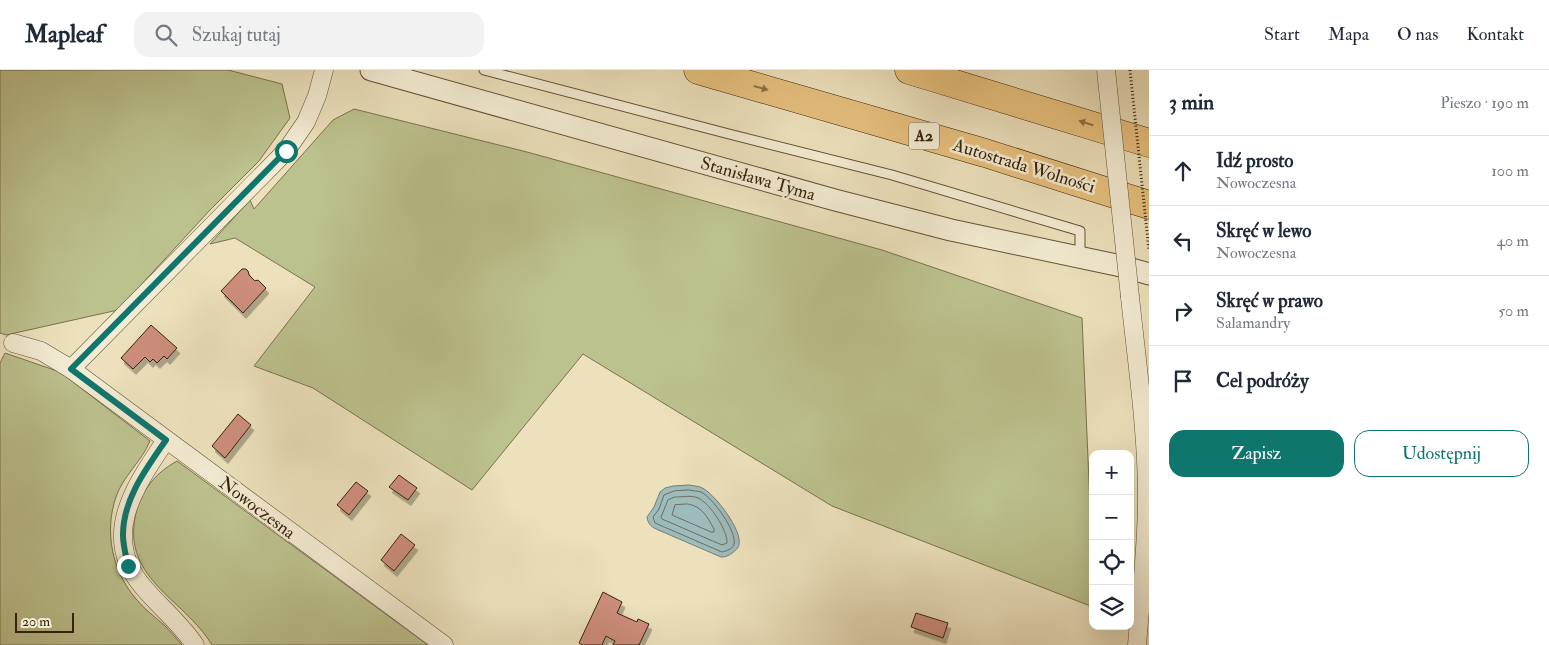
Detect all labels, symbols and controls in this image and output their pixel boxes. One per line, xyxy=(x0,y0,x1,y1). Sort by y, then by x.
search box xyxy=(134,12,484,57)
text: Mapleaf xyxy=(25,19,104,50)
icon: search xyxy=(152,21,180,49)
text: Szukaj tutaj xyxy=(192,23,281,47)
text: Start xyxy=(1264,23,1300,46)
text: Mapa xyxy=(1328,23,1369,46)
text: O nas xyxy=(1397,23,1438,46)
text: Kontakt xyxy=(1466,23,1524,46)
one-way arrow xyxy=(754,85,769,93)
text: 3 min xyxy=(1169,89,1214,116)
text: Pieszo · 190 m xyxy=(1440,93,1529,113)
one-way arrow xyxy=(1078,119,1093,127)
road number: A2 xyxy=(909,122,939,150)
street label: Autostrada Wolności xyxy=(949,133,1098,199)
route start xyxy=(275,140,298,163)
text: Idź prosto xyxy=(1216,149,1293,173)
street label: Stanisława Tyma xyxy=(698,152,819,207)
icon: ahead xyxy=(1169,157,1197,185)
text: 100 m xyxy=(1491,161,1529,181)
text: Nowoczesna xyxy=(1216,173,1296,193)
text: Skręć w lewo xyxy=(1216,219,1311,243)
icon: left xyxy=(1169,227,1197,255)
text: 40 m xyxy=(1496,231,1529,251)
text: Nowoczesna xyxy=(1216,243,1296,263)
text: Skręć w prawo xyxy=(1216,289,1323,313)
icon: right xyxy=(1169,297,1197,325)
text: 50 m xyxy=(1498,301,1529,321)
text: Salamandry xyxy=(1216,313,1290,333)
icon: arrive xyxy=(1169,367,1197,395)
text: Cel podróży xyxy=(1216,369,1309,393)
button: Zapisz xyxy=(1169,430,1344,477)
button: Udostępnij xyxy=(1354,430,1529,477)
map controls xyxy=(1089,450,1134,630)
button: + xyxy=(1089,450,1134,495)
street label: Nowoczesna xyxy=(214,472,300,545)
button: − xyxy=(1089,495,1134,540)
button: locate xyxy=(1089,540,1134,585)
route end xyxy=(117,555,140,578)
button: layers xyxy=(1089,585,1134,630)
scale bar xyxy=(15,610,74,633)
text: 20 m xyxy=(22,613,50,630)

